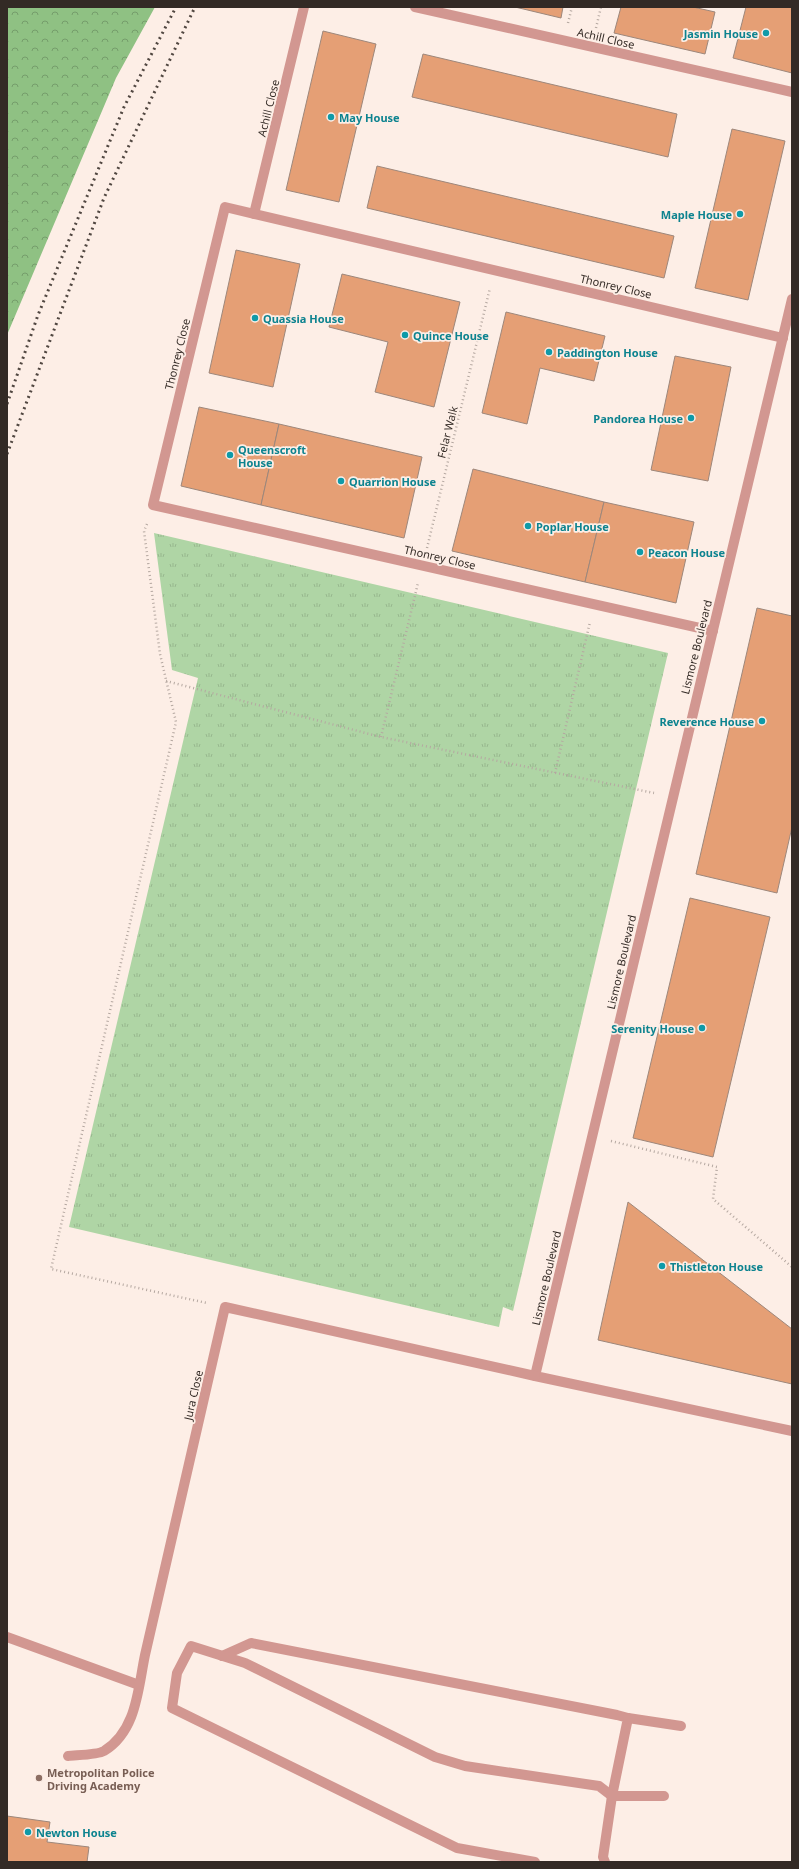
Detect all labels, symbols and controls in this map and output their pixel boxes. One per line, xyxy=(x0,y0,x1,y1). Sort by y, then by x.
street label: Achill Close xyxy=(576,24,636,52)
place label: Jasmin House xyxy=(683,26,758,41)
marker: Jasmin House xyxy=(761,28,771,38)
street label: Achill Close xyxy=(254,78,282,138)
place label: May House xyxy=(339,110,400,125)
marker: May House xyxy=(326,112,336,122)
place label: Maple House xyxy=(661,207,732,222)
marker: Maple House xyxy=(735,209,745,219)
street label: Thonrey Close xyxy=(579,270,653,302)
place label: Quassia House xyxy=(263,311,344,326)
marker: Quassia House xyxy=(250,313,260,323)
street label: Thonrey Close xyxy=(161,317,193,391)
place label: Quince House xyxy=(413,328,489,343)
marker: Quince House xyxy=(400,330,410,340)
place label: Paddington House xyxy=(557,345,658,360)
marker: Paddington House xyxy=(544,347,554,357)
street label: Felar Walk xyxy=(433,404,461,460)
place label: Pandorea House xyxy=(593,411,683,426)
marker: Pandorea House xyxy=(686,413,696,423)
place label: Queenscroft House xyxy=(238,442,306,470)
marker: Queenscroft House xyxy=(225,450,235,460)
place label: Quarrion House xyxy=(349,474,436,489)
marker: Quarrion House xyxy=(336,476,346,486)
place label: Poplar House xyxy=(536,519,609,534)
marker: Poplar House xyxy=(523,521,533,531)
street label: Thonrey Close xyxy=(403,541,477,573)
place label: Peacon House xyxy=(648,545,726,560)
marker: Peacon House xyxy=(635,547,645,557)
street label: Lismore Boulevard xyxy=(677,598,715,696)
place label: Reverence House xyxy=(660,714,754,729)
marker: Reverence House xyxy=(757,716,767,726)
street label: Lismore Boulevard xyxy=(603,913,639,1011)
place label: Serenity House xyxy=(611,1021,694,1036)
marker: Serenity House xyxy=(697,1023,707,1033)
street label: Lismore Boulevard xyxy=(528,1229,564,1327)
place label: Thistleton House xyxy=(670,1259,764,1274)
marker: Thistleton House xyxy=(657,1261,667,1271)
street label: Jura Close xyxy=(180,1368,206,1423)
place label: Metropolitan Police Driving Academy xyxy=(47,1765,155,1793)
marker: Metropolitan Police Driving Academy xyxy=(34,1773,44,1783)
place label: Newton House xyxy=(36,1825,117,1840)
marker: Newton House xyxy=(23,1827,33,1837)

